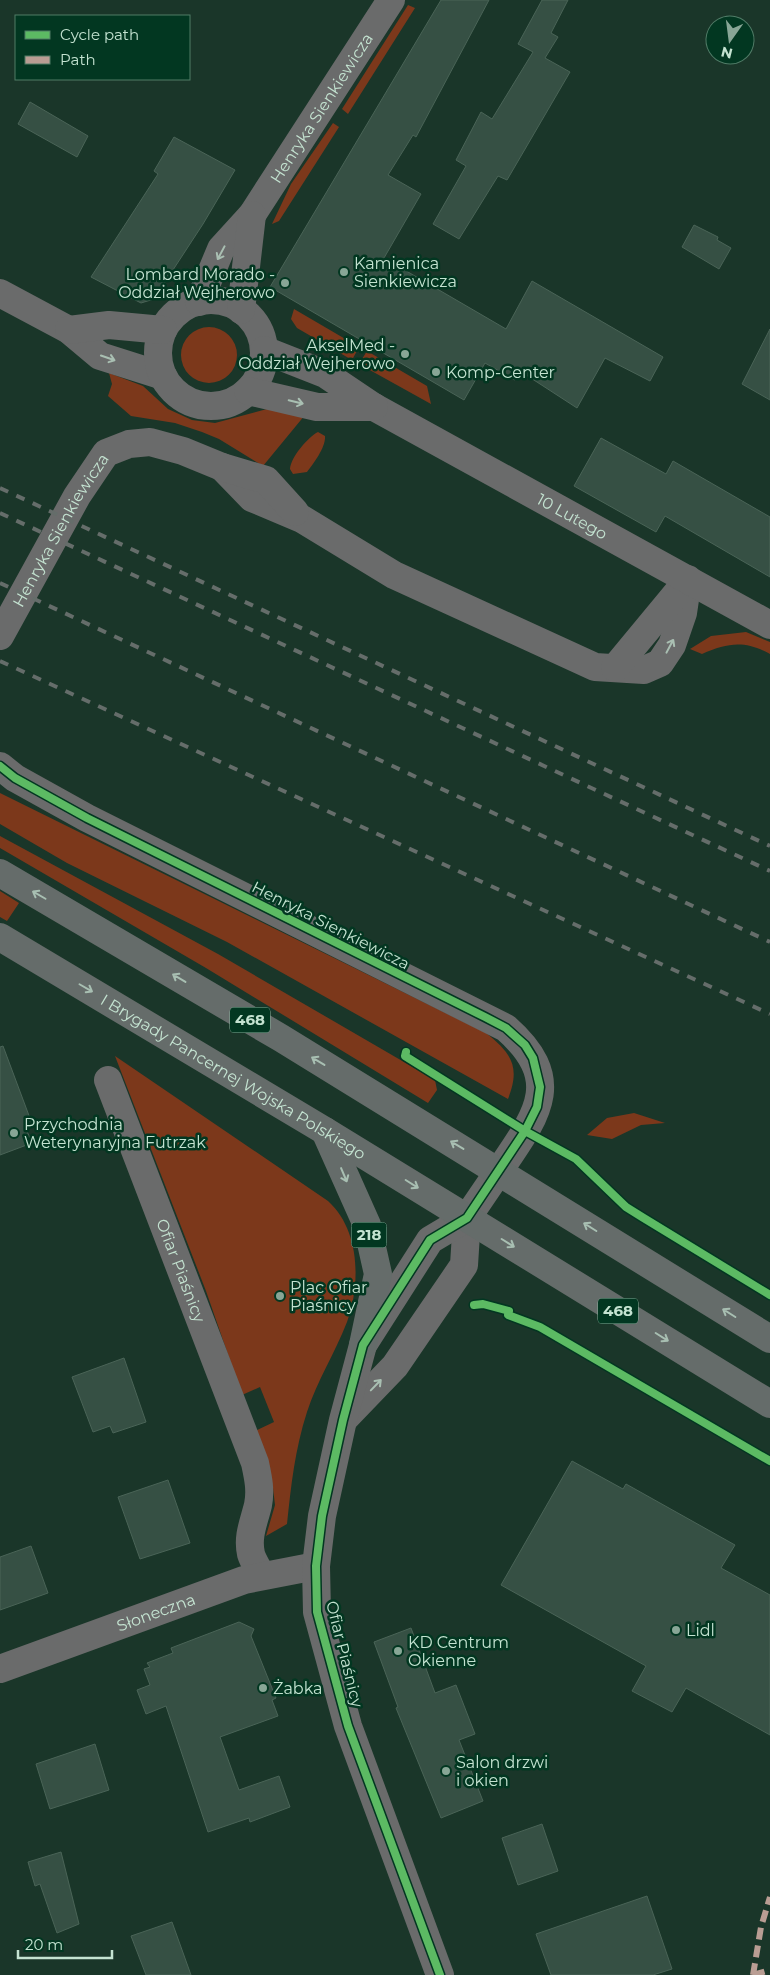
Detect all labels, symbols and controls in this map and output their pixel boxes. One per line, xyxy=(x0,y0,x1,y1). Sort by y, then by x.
legend xyxy=(15,15,190,80)
north arrow xyxy=(705,15,755,65)
text: Cycle path xyxy=(60,25,139,44)
street label: Henryka Sienkiewicza xyxy=(266,30,377,187)
text: N xyxy=(719,43,735,63)
text: Path xyxy=(60,50,96,69)
one-way arrow xyxy=(215,245,225,259)
place label: Kamienica Sienkiewicza xyxy=(354,254,457,291)
place label: Lombard Morado - Oddział Wejherowo xyxy=(118,265,275,302)
marker: Kamienica Sienkiewicza xyxy=(338,266,350,278)
marker: Lombard Morado - Oddział Wejherowo xyxy=(279,277,291,289)
place label: AkselMed - Oddział Wejherowo xyxy=(238,336,395,373)
marker: AkselMed - Oddział Wejherowo xyxy=(399,348,411,360)
one-way arrow xyxy=(99,354,115,363)
place label: Komp-Center xyxy=(446,363,555,382)
marker: Komp-Center xyxy=(430,366,442,378)
one-way arrow xyxy=(287,398,303,407)
street label: Henryka Sienkiewicza xyxy=(9,450,113,610)
street label: 10 Lutego xyxy=(534,490,611,544)
one-way arrow xyxy=(665,639,675,654)
street label: Henryka Sienkiewicza xyxy=(249,877,413,973)
one-way arrow xyxy=(32,890,47,900)
one-way arrow xyxy=(173,972,187,982)
one-way arrow xyxy=(78,983,92,993)
street label: I Brygady Pancernej Wojska Polskiego xyxy=(97,990,369,1164)
road number: 468 xyxy=(230,1008,270,1032)
one-way arrow xyxy=(312,1056,326,1066)
place label: Przychodnia Weterynaryjna Futrzak xyxy=(24,1115,206,1152)
marker: Przychodnia Weterynaryjna Futrzak xyxy=(8,1127,20,1139)
one-way arrow xyxy=(451,1140,465,1150)
one-way arrow xyxy=(341,1168,350,1183)
one-way arrow xyxy=(404,1179,418,1189)
street label: Ofiar Piaśnicy xyxy=(152,1216,209,1325)
road number: 218 xyxy=(352,1222,386,1248)
one-way arrow xyxy=(584,1222,598,1232)
one-way arrow xyxy=(501,1239,515,1249)
place label: Plac Ofiar Piaśnicy xyxy=(290,1278,368,1315)
marker: Plac Ofiar Piaśnicy xyxy=(274,1290,286,1302)
road number: 468 xyxy=(598,1298,638,1324)
one-way arrow xyxy=(722,1308,736,1318)
one-way arrow xyxy=(654,1333,668,1343)
one-way arrow xyxy=(370,1380,382,1392)
street label: Słoneczna xyxy=(114,1590,198,1636)
street label: Ofiar Piaśnicy xyxy=(322,1599,367,1710)
place label: Lidl xyxy=(686,1621,715,1640)
marker: Lidl xyxy=(670,1624,682,1636)
place label: KD Centrum Okienne xyxy=(408,1633,509,1670)
marker: KD Centrum Okienne xyxy=(392,1645,404,1657)
place label: Żabka xyxy=(273,1679,323,1698)
marker: Żabka xyxy=(257,1682,269,1694)
place label: Salon drzwi i okien xyxy=(456,1753,548,1790)
marker: Salon drzwi i okien xyxy=(440,1765,452,1777)
scale bar xyxy=(18,1928,111,1960)
text: 20 m xyxy=(25,1935,63,1954)

